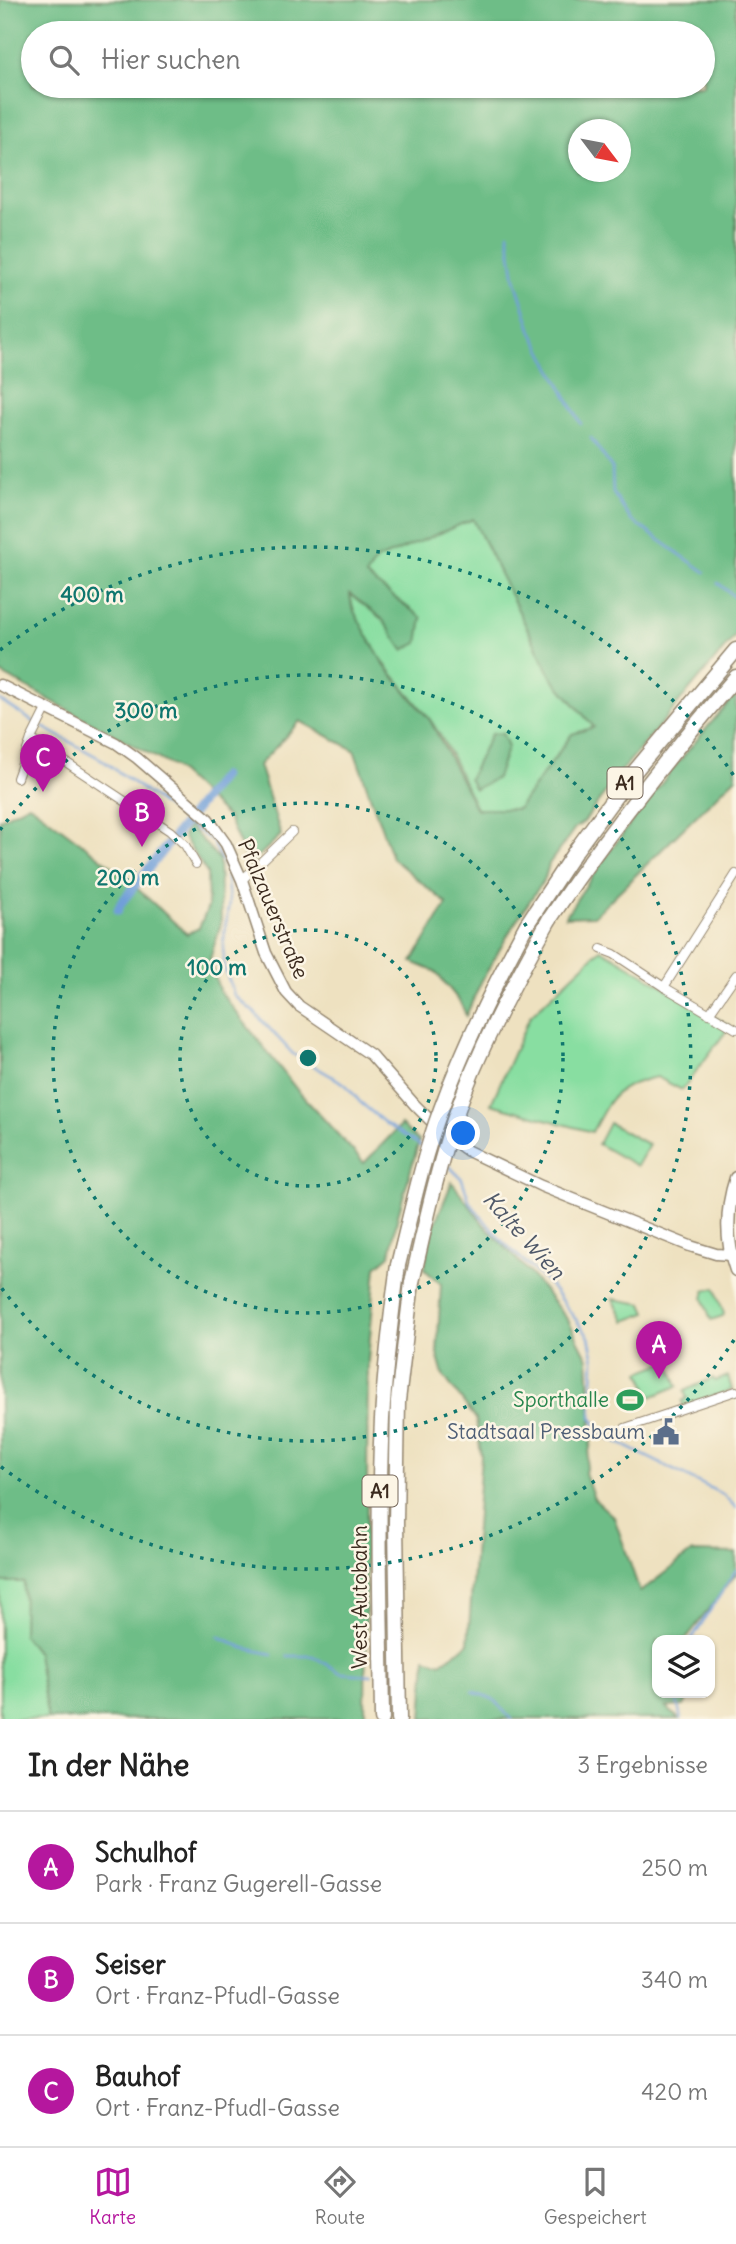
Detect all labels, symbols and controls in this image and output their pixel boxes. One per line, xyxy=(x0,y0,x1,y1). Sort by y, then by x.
search box xyxy=(21,21,715,98)
icon: search xyxy=(45,41,83,79)
text: Hier suchen xyxy=(101,43,241,76)
north arrow xyxy=(568,119,631,182)
text: 400 m xyxy=(60,581,124,608)
text: 300 m xyxy=(115,697,178,724)
pin: C xyxy=(20,734,66,792)
road number: A1 xyxy=(608,768,642,798)
pin: B xyxy=(119,789,165,847)
street label: Pfalzauerstraße xyxy=(232,835,315,983)
text: 200 m xyxy=(97,864,160,891)
text: 100 m xyxy=(187,954,247,981)
centre of rings xyxy=(296,1046,320,1070)
your location xyxy=(446,1116,480,1150)
water label: Kalte Wien xyxy=(477,1184,572,1286)
pin: A xyxy=(636,1321,682,1379)
sports icon: Sporthalle xyxy=(615,1385,645,1415)
place label: Sporthalle xyxy=(513,1386,609,1413)
public building icon: Stadtsaal Pressbaum xyxy=(651,1417,681,1447)
place label: Stadtsaal Pressbaum xyxy=(447,1418,645,1445)
road number: A1 xyxy=(362,1476,398,1506)
street label: West Autobahn xyxy=(346,1525,373,1669)
map controls xyxy=(652,1635,715,1698)
button: layers xyxy=(652,1635,715,1698)
text: In der Nähe xyxy=(28,1746,190,1784)
text: 3 Ergebnisse xyxy=(577,1750,708,1779)
text: Schulhof xyxy=(95,1836,197,1869)
text: A xyxy=(44,1853,58,1882)
text: 250 m xyxy=(641,1853,708,1882)
text: Park · Franz Gugerell-Gasse xyxy=(95,1869,382,1898)
text: Seiser xyxy=(95,1948,166,1981)
text: B xyxy=(43,1965,59,1994)
text: 340 m xyxy=(641,1965,708,1994)
text: Ort · Franz-Pfudl-Gasse xyxy=(95,1981,340,2010)
text: Bauhof xyxy=(95,2060,180,2093)
text: C xyxy=(43,2077,59,2106)
text: 420 m xyxy=(641,2077,708,2106)
text: Ort · Franz-Pfudl-Gasse xyxy=(95,2093,340,2122)
tab: Karte xyxy=(89,2163,136,2229)
tab: Route xyxy=(315,2163,365,2229)
tab: Gespeichert xyxy=(544,2163,647,2229)

